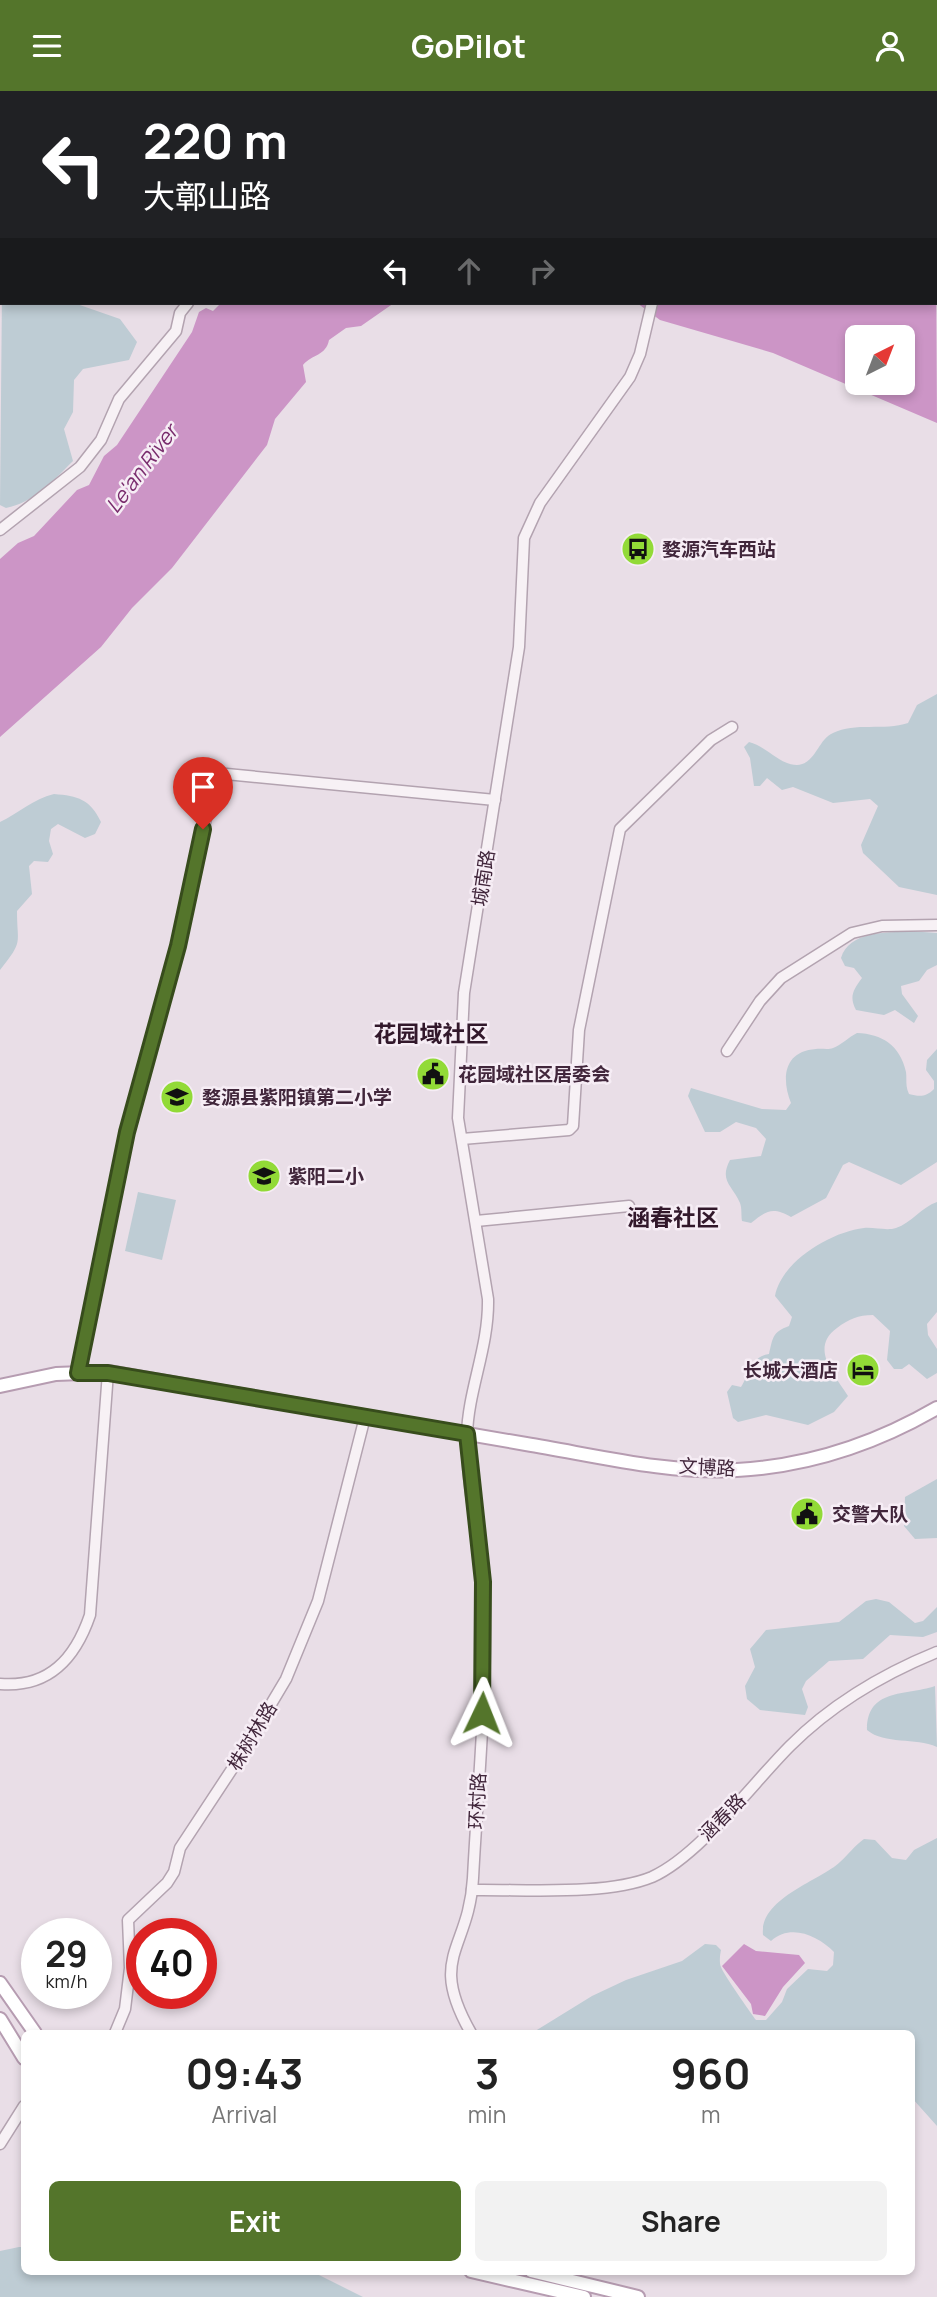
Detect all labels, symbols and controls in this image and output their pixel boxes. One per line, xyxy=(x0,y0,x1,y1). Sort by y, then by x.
text: GoPilot xyxy=(411,24,526,68)
icon: menu xyxy=(28,27,66,65)
icon: person xyxy=(871,27,909,65)
text: 220 m xyxy=(143,107,287,174)
icon: left xyxy=(28,119,119,210)
text: 大鄣山路 xyxy=(143,174,271,218)
icon: left xyxy=(377,252,415,290)
icon: ahead xyxy=(450,252,488,290)
icon: right xyxy=(523,252,561,290)
north arrow xyxy=(845,325,915,395)
map controls xyxy=(845,325,915,395)
water label: Le'an River xyxy=(99,417,185,518)
bus stop icon: 婺源汽车西站 xyxy=(619,530,657,568)
place label: 婺源汽车西站 xyxy=(662,536,776,562)
pin xyxy=(173,757,233,829)
icon: arrive xyxy=(184,768,222,806)
street label: 城南路 xyxy=(466,848,500,908)
district label: 花园域社区 xyxy=(374,1017,489,1049)
public building icon: 花园域社区居委会 xyxy=(414,1055,452,1093)
place label: 花园域社区居委会 xyxy=(458,1061,610,1087)
school or university icon: 婺源县紫阳镇第二小学 xyxy=(158,1078,196,1116)
place label: 婺源县紫阳镇第二小学 xyxy=(202,1084,392,1110)
school or university icon: 紫阳二小 xyxy=(245,1157,283,1195)
place label: 紫阳二小 xyxy=(288,1163,364,1189)
district label: 涵春社区 xyxy=(627,1201,719,1233)
hotel icon: 长城大酒店 xyxy=(844,1351,882,1389)
place label: 长城大酒店 xyxy=(743,1357,838,1383)
street label: 文博路 xyxy=(678,1453,736,1481)
public building icon: 交警大队 xyxy=(788,1495,826,1533)
place label: 交警大队 xyxy=(832,1501,908,1527)
position arrow xyxy=(445,1676,519,1750)
street label: 株树林路 xyxy=(221,1697,283,1775)
street label: 环村路 xyxy=(463,1772,491,1830)
street label: 涵春路 xyxy=(693,1787,751,1847)
speed limit sign: 40 xyxy=(126,1918,217,2009)
text: 29 xyxy=(45,1930,88,1978)
text: km/h xyxy=(46,1969,87,1993)
text: 09:43 xyxy=(185,2044,303,2102)
text: 3 xyxy=(475,2044,499,2102)
text: 960 xyxy=(671,2044,751,2102)
text: Arrival xyxy=(212,2098,277,2130)
text: min xyxy=(468,2098,506,2130)
text: m xyxy=(701,2098,720,2130)
button: Exit xyxy=(49,2181,461,2261)
button: Share xyxy=(475,2181,887,2261)

